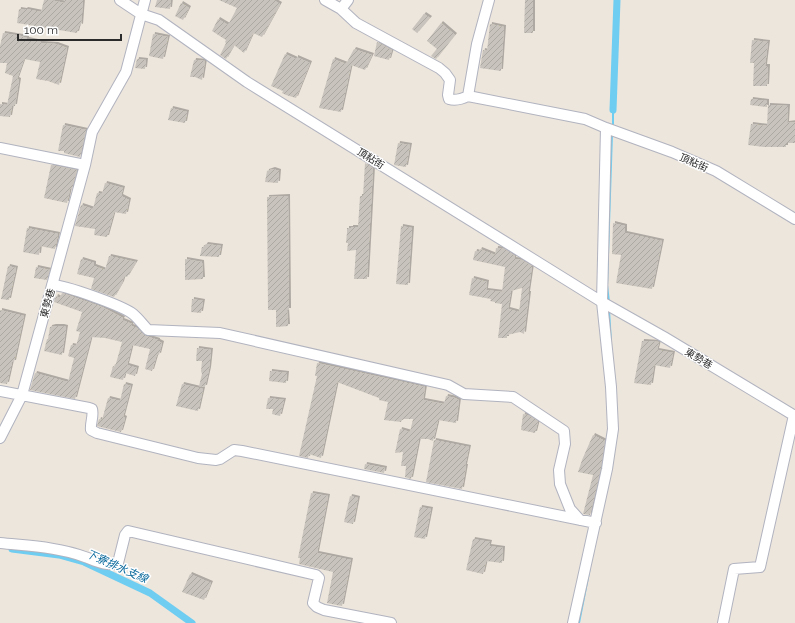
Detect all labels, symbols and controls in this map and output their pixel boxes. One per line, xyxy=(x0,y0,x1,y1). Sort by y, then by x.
scale bar xyxy=(18,16,121,42)
text: 100 m xyxy=(24,23,58,37)
street label: 頂粘街 xyxy=(355,146,386,171)
street label: 頂粘街 xyxy=(678,152,710,173)
street label: 東勢巷 xyxy=(38,287,57,319)
street label: 東勢巷 xyxy=(683,346,714,371)
water label: 下寮排水支線 xyxy=(84,547,151,587)

